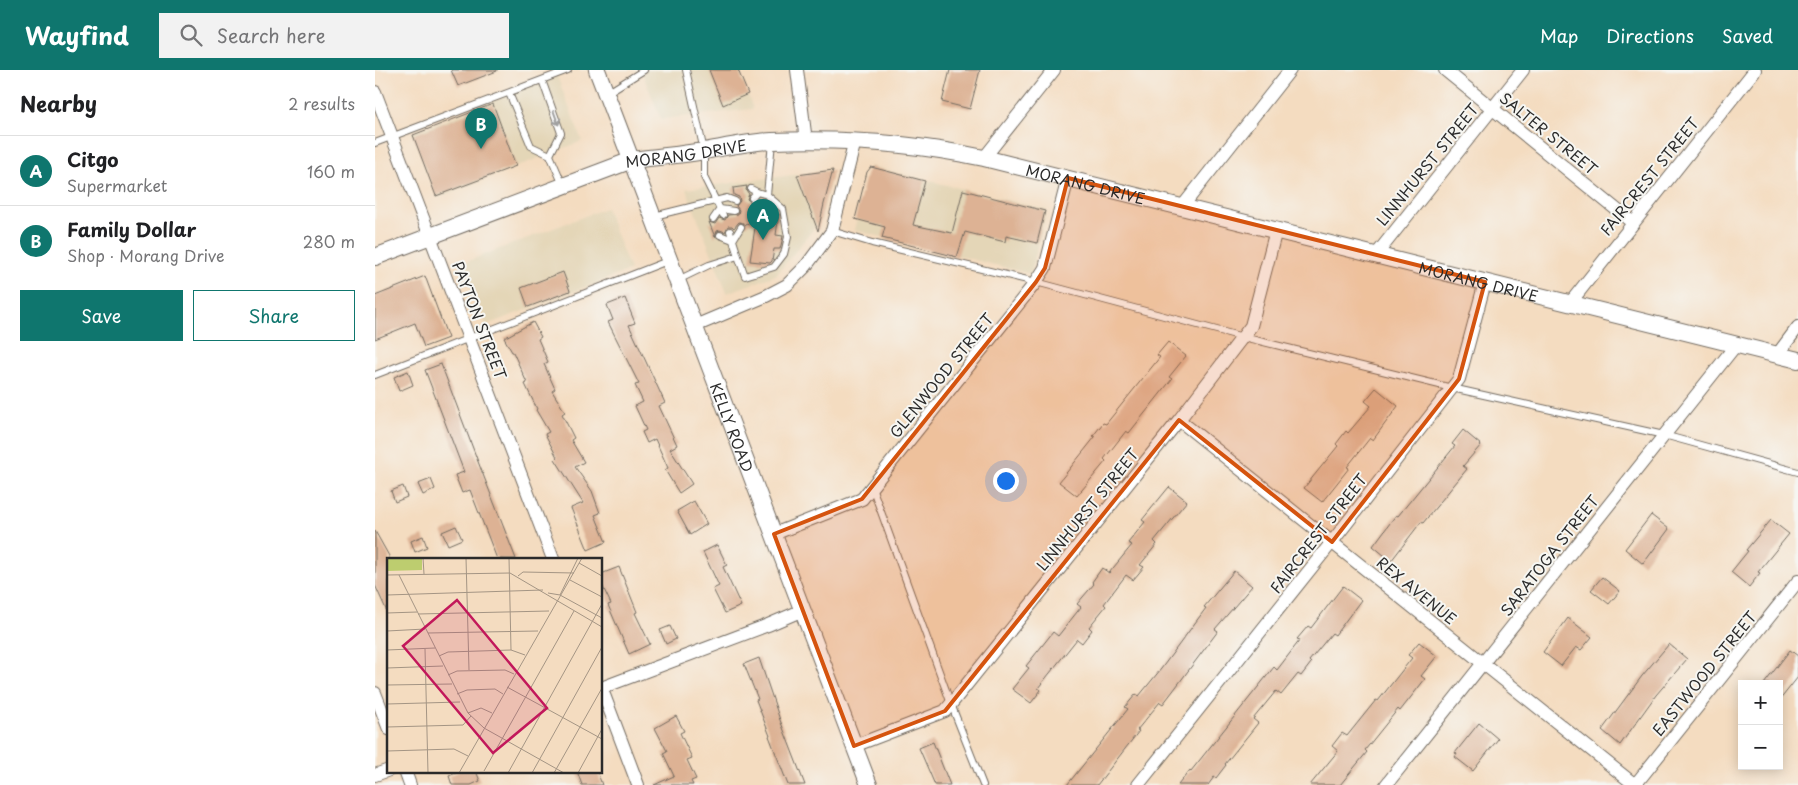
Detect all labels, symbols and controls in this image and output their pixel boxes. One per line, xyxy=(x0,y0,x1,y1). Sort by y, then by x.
search box xyxy=(159,13,509,58)
text: Wayfind xyxy=(25,17,129,53)
icon: search xyxy=(177,21,205,49)
text: Search here xyxy=(217,21,325,49)
text: Map xyxy=(1540,22,1578,49)
text: Directions xyxy=(1606,22,1694,49)
text: Saved xyxy=(1722,22,1773,49)
street label: SALTER STREET xyxy=(1495,86,1603,180)
text: Nearby xyxy=(20,87,97,119)
text: 2 results xyxy=(288,91,355,115)
street label: LINNHURST STREET xyxy=(1370,97,1484,230)
pin: B xyxy=(465,108,497,149)
one-way arrow xyxy=(552,110,561,125)
street label: FAIRCREST STREET xyxy=(1594,111,1704,240)
street label: MORANG DRIVE xyxy=(624,132,748,172)
text: Citgo xyxy=(67,145,119,173)
street label: MORANG DRIVE xyxy=(1024,157,1148,209)
text: A xyxy=(30,159,42,183)
text: 160 m xyxy=(307,159,355,183)
text: Supermarket xyxy=(67,173,167,197)
pin: A xyxy=(747,199,779,240)
text: Family Dollar xyxy=(67,215,196,243)
text: B xyxy=(31,229,41,253)
text: 280 m xyxy=(303,229,355,253)
text: Shop · Morang Drive xyxy=(67,243,225,267)
street label: MORANG DRIVE xyxy=(1417,255,1541,307)
street label: PAYTON STREET xyxy=(447,258,513,383)
button: Save xyxy=(20,290,183,341)
button: Share xyxy=(193,290,355,341)
street label: GLENWOOD STREET xyxy=(883,307,999,442)
street label: KELLY ROAD xyxy=(705,379,760,475)
street label: LINNHURST STREET xyxy=(1030,442,1144,575)
your location xyxy=(993,468,1019,494)
street label: FAIRCREST STREET xyxy=(1264,468,1373,598)
street label: SARATOGA STREET xyxy=(1494,489,1604,620)
street label: REX AVENUE xyxy=(1372,551,1462,629)
inset map xyxy=(387,558,603,772)
street label: EASTWOOD STREET xyxy=(1646,605,1762,740)
map controls xyxy=(1738,680,1783,770)
button: + xyxy=(1738,680,1783,725)
button: − xyxy=(1738,725,1783,770)

